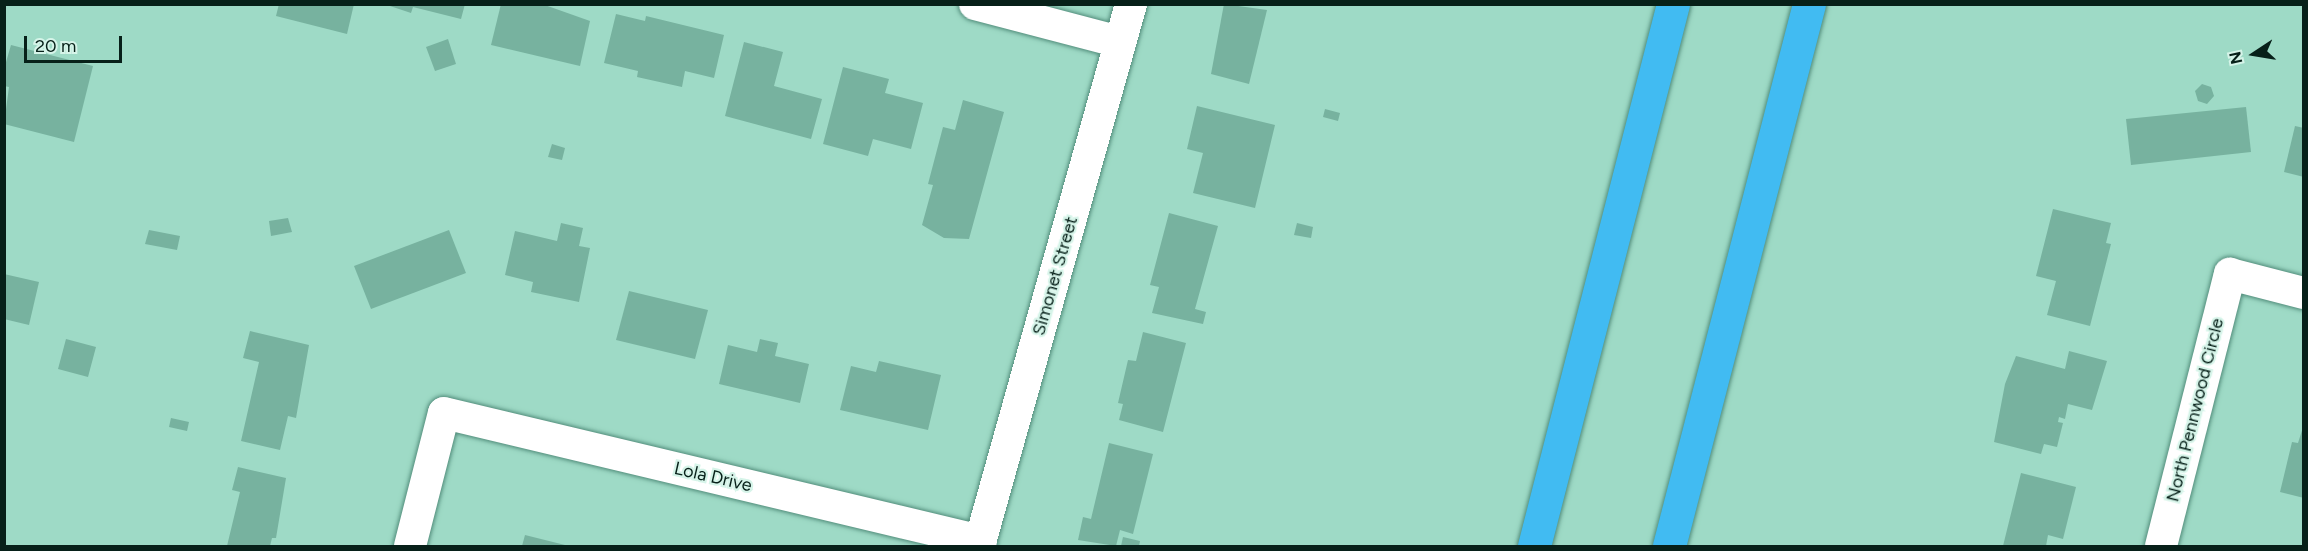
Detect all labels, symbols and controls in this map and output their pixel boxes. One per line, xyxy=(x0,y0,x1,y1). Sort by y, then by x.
scale bar xyxy=(27,24,124,62)
north arrow xyxy=(2224,24,2284,84)
text: 20 m xyxy=(35,35,76,57)
text: N xyxy=(2225,50,2246,66)
street label: Simonet Street xyxy=(1028,214,1082,338)
street label: North Pennwood Circle xyxy=(2162,316,2228,504)
street label: Lola Drive xyxy=(672,458,754,496)

